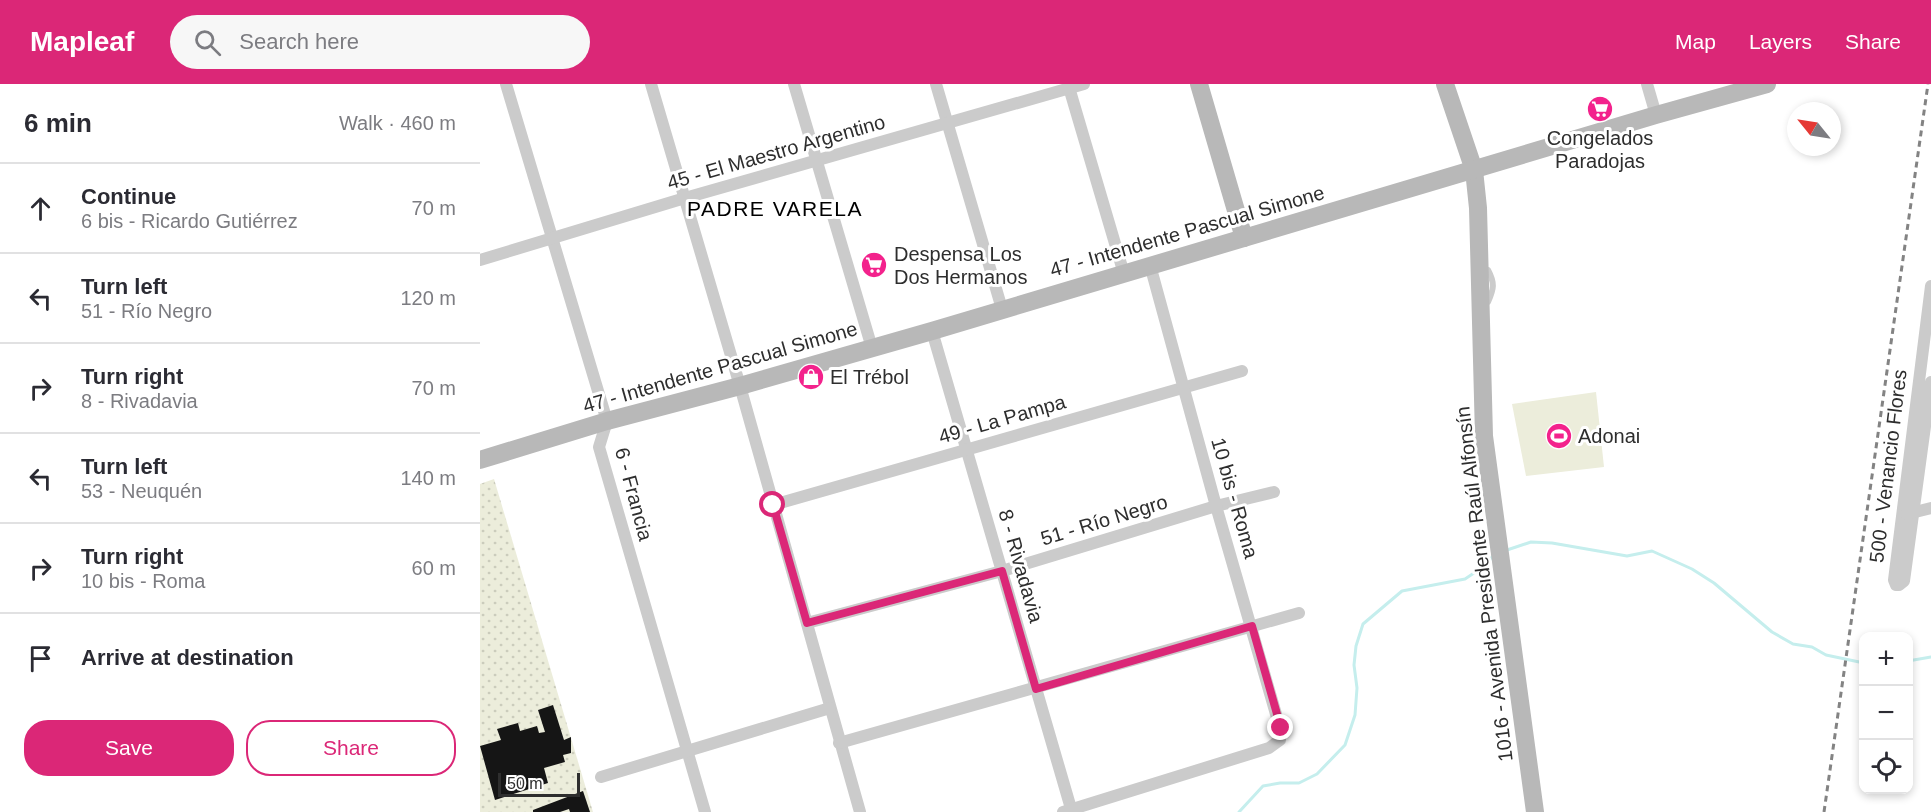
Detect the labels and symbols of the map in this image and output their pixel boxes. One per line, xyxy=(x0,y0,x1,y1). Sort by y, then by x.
supermarket icon: Congelados Paradojas xyxy=(1585,94,1615,124)
north arrow xyxy=(1787,102,1841,156)
street label: 45 - El Maestro Argentino xyxy=(664,110,888,194)
place label: Congelados Paradojas xyxy=(1547,127,1653,172)
street label: 47 - Intendente Pascual Simone xyxy=(1047,181,1327,281)
district label: PADRE VARELA xyxy=(687,197,863,220)
place label: Despensa Los Dos Hermanos xyxy=(894,243,1027,288)
supermarket icon: Despensa Los Dos Hermanos xyxy=(859,250,889,280)
street label: 47 - Intendente Pascual Simone xyxy=(580,317,860,417)
shop icon: El Trébol xyxy=(796,362,826,392)
place label: El Trébol xyxy=(830,366,909,388)
street label: 500 - Venancio Flores xyxy=(1865,368,1911,564)
street label: 49 - La Pampa xyxy=(936,390,1069,448)
street label: 1016 - Avenida Presidente Raúl Alfonsín xyxy=(1451,405,1517,763)
sports icon: Adonai xyxy=(1544,421,1574,451)
place label: Adonai xyxy=(1578,425,1640,447)
street label: 10 bis - Roma xyxy=(1207,435,1263,562)
street label: 6 - Francia xyxy=(611,445,657,544)
street label: 51 - Río Negro xyxy=(1038,490,1170,550)
route start xyxy=(759,491,785,517)
street label: 8 - Rivadavia xyxy=(994,507,1048,626)
route end xyxy=(1267,714,1293,740)
scale bar xyxy=(498,770,580,798)

